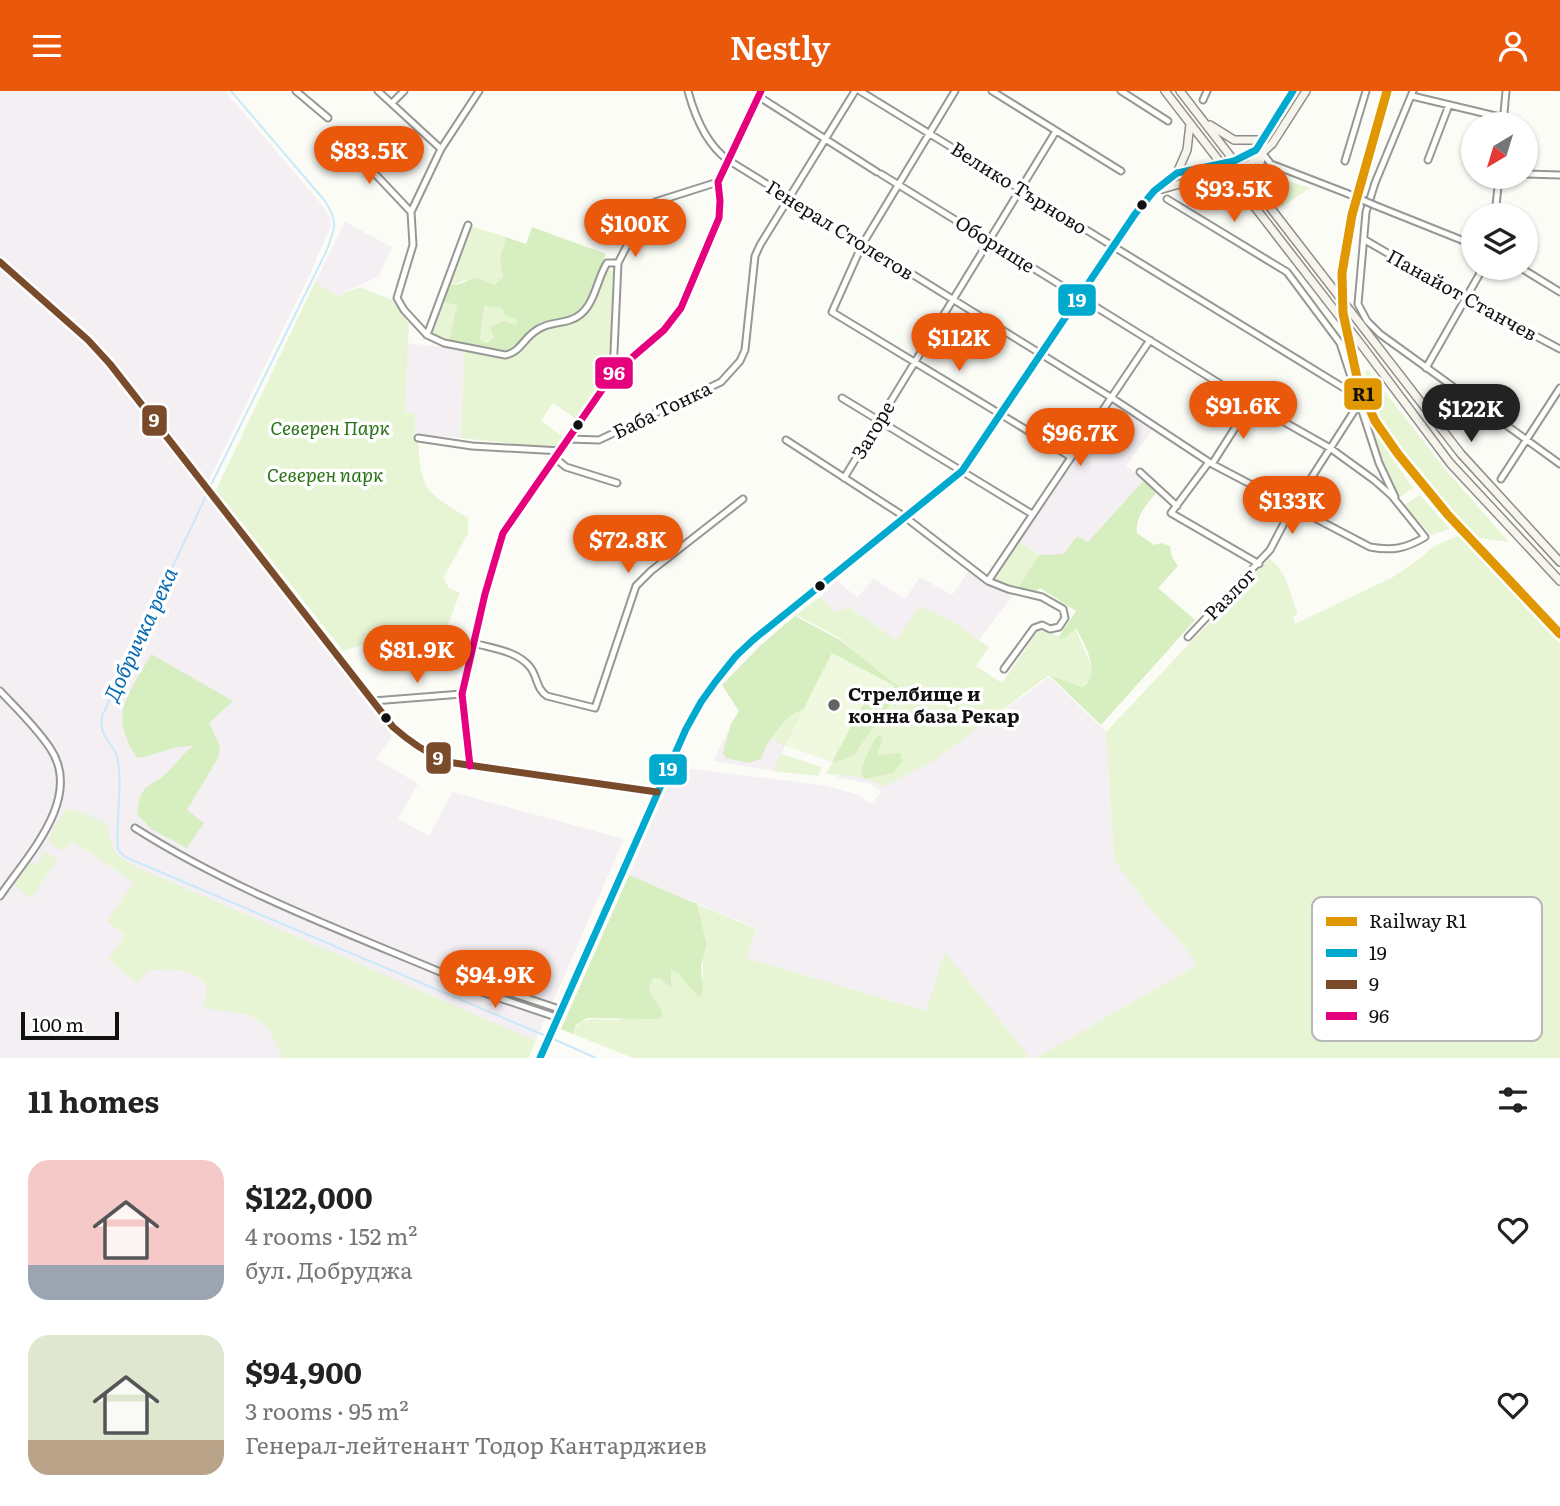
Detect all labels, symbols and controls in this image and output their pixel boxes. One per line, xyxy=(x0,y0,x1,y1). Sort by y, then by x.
text: Nestly xyxy=(730,22,830,70)
icon: menu xyxy=(28,27,66,65)
icon: person xyxy=(1494,27,1532,65)
north arrow xyxy=(1461,112,1538,189)
map controls xyxy=(1461,112,1538,280)
pin: $83.5K xyxy=(312,127,426,186)
text: $83.5K xyxy=(330,132,408,166)
street label: Велико Търново xyxy=(946,134,1093,240)
pin: $93.5K xyxy=(1177,165,1291,224)
text: $93.5K xyxy=(1195,170,1273,204)
street label: Генерал Столетов xyxy=(761,172,920,286)
unlabelled marker xyxy=(1135,198,1149,212)
pin: $100K xyxy=(586,199,684,259)
button: layers xyxy=(1461,203,1538,280)
text: $100K xyxy=(600,205,670,239)
street label: Оборище xyxy=(950,208,1041,279)
street label: Панайот Станчев xyxy=(1382,241,1543,347)
line badge: 19 xyxy=(1057,283,1097,317)
text: 19 xyxy=(1068,285,1086,313)
pin: $112K xyxy=(910,313,1008,373)
text: $112K xyxy=(927,319,991,353)
line badge: 96 xyxy=(594,356,634,390)
text: 96 xyxy=(603,358,625,386)
street label: Баба Тонка xyxy=(608,373,716,445)
line badge: R1 xyxy=(1343,377,1383,411)
text: R1 xyxy=(1352,379,1374,407)
pin: $91.6K xyxy=(1186,381,1300,441)
pin: $122K xyxy=(1422,385,1520,444)
text: $91.6K xyxy=(1205,387,1281,421)
text: $122K xyxy=(1438,390,1504,424)
street label: Загоре xyxy=(844,395,900,464)
line badge: 9 xyxy=(141,404,168,437)
text: 9 xyxy=(149,405,160,433)
pin: $96.7K xyxy=(1023,409,1137,468)
park label: Северен Парк xyxy=(270,413,390,441)
text: $96.7K xyxy=(1042,414,1118,448)
unlabelled marker xyxy=(571,418,585,432)
park label: Северен парк xyxy=(267,460,384,488)
pin: $133K xyxy=(1243,477,1341,536)
text: $133K xyxy=(1259,482,1325,516)
pin: $72.8K xyxy=(571,515,685,575)
text: $72.8K xyxy=(589,521,667,555)
street label: Разлог xyxy=(1197,561,1261,626)
water label: Добричка река xyxy=(94,562,183,706)
unlabelled marker xyxy=(813,579,827,593)
pin: $81.9K xyxy=(360,625,474,685)
text: $81.9K xyxy=(379,631,455,665)
place label: Стрелбище и конна база Рекар xyxy=(848,679,1020,729)
marker: Стрелбище и конна база Рекар xyxy=(826,697,842,713)
unlabelled marker xyxy=(379,711,393,725)
line badge: 9 xyxy=(425,741,452,775)
text: 9 xyxy=(433,743,444,771)
line badge: 19 xyxy=(648,753,688,786)
text: 19 xyxy=(659,754,677,782)
legend xyxy=(1312,897,1542,1041)
text: Railway R1 xyxy=(1369,906,1467,934)
text: 19 xyxy=(1369,938,1387,966)
pin: $94.9K xyxy=(438,951,552,1010)
text: $94.9K xyxy=(455,956,535,990)
text: 9 xyxy=(1369,969,1379,997)
text: 96 xyxy=(1369,1001,1389,1029)
scale bar xyxy=(21,1009,119,1041)
text: 100 m xyxy=(32,1010,84,1038)
text: 11 homes xyxy=(28,1078,159,1122)
icon: filters xyxy=(1494,1081,1532,1119)
text: $122,000 xyxy=(245,1174,373,1218)
icon: home xyxy=(84,1188,168,1272)
icon: heart xyxy=(1494,1211,1532,1249)
text: 4 rooms · 152 m² xyxy=(245,1218,418,1252)
text: бул. Добруджа xyxy=(245,1252,413,1286)
text: $94,900 xyxy=(245,1349,362,1393)
icon: home xyxy=(84,1363,168,1447)
icon: heart xyxy=(1494,1386,1532,1424)
text: 3 rooms · 95 m² xyxy=(245,1393,409,1427)
text: Генерал-лейтенант Тодор Кантарджиев xyxy=(245,1427,707,1461)

